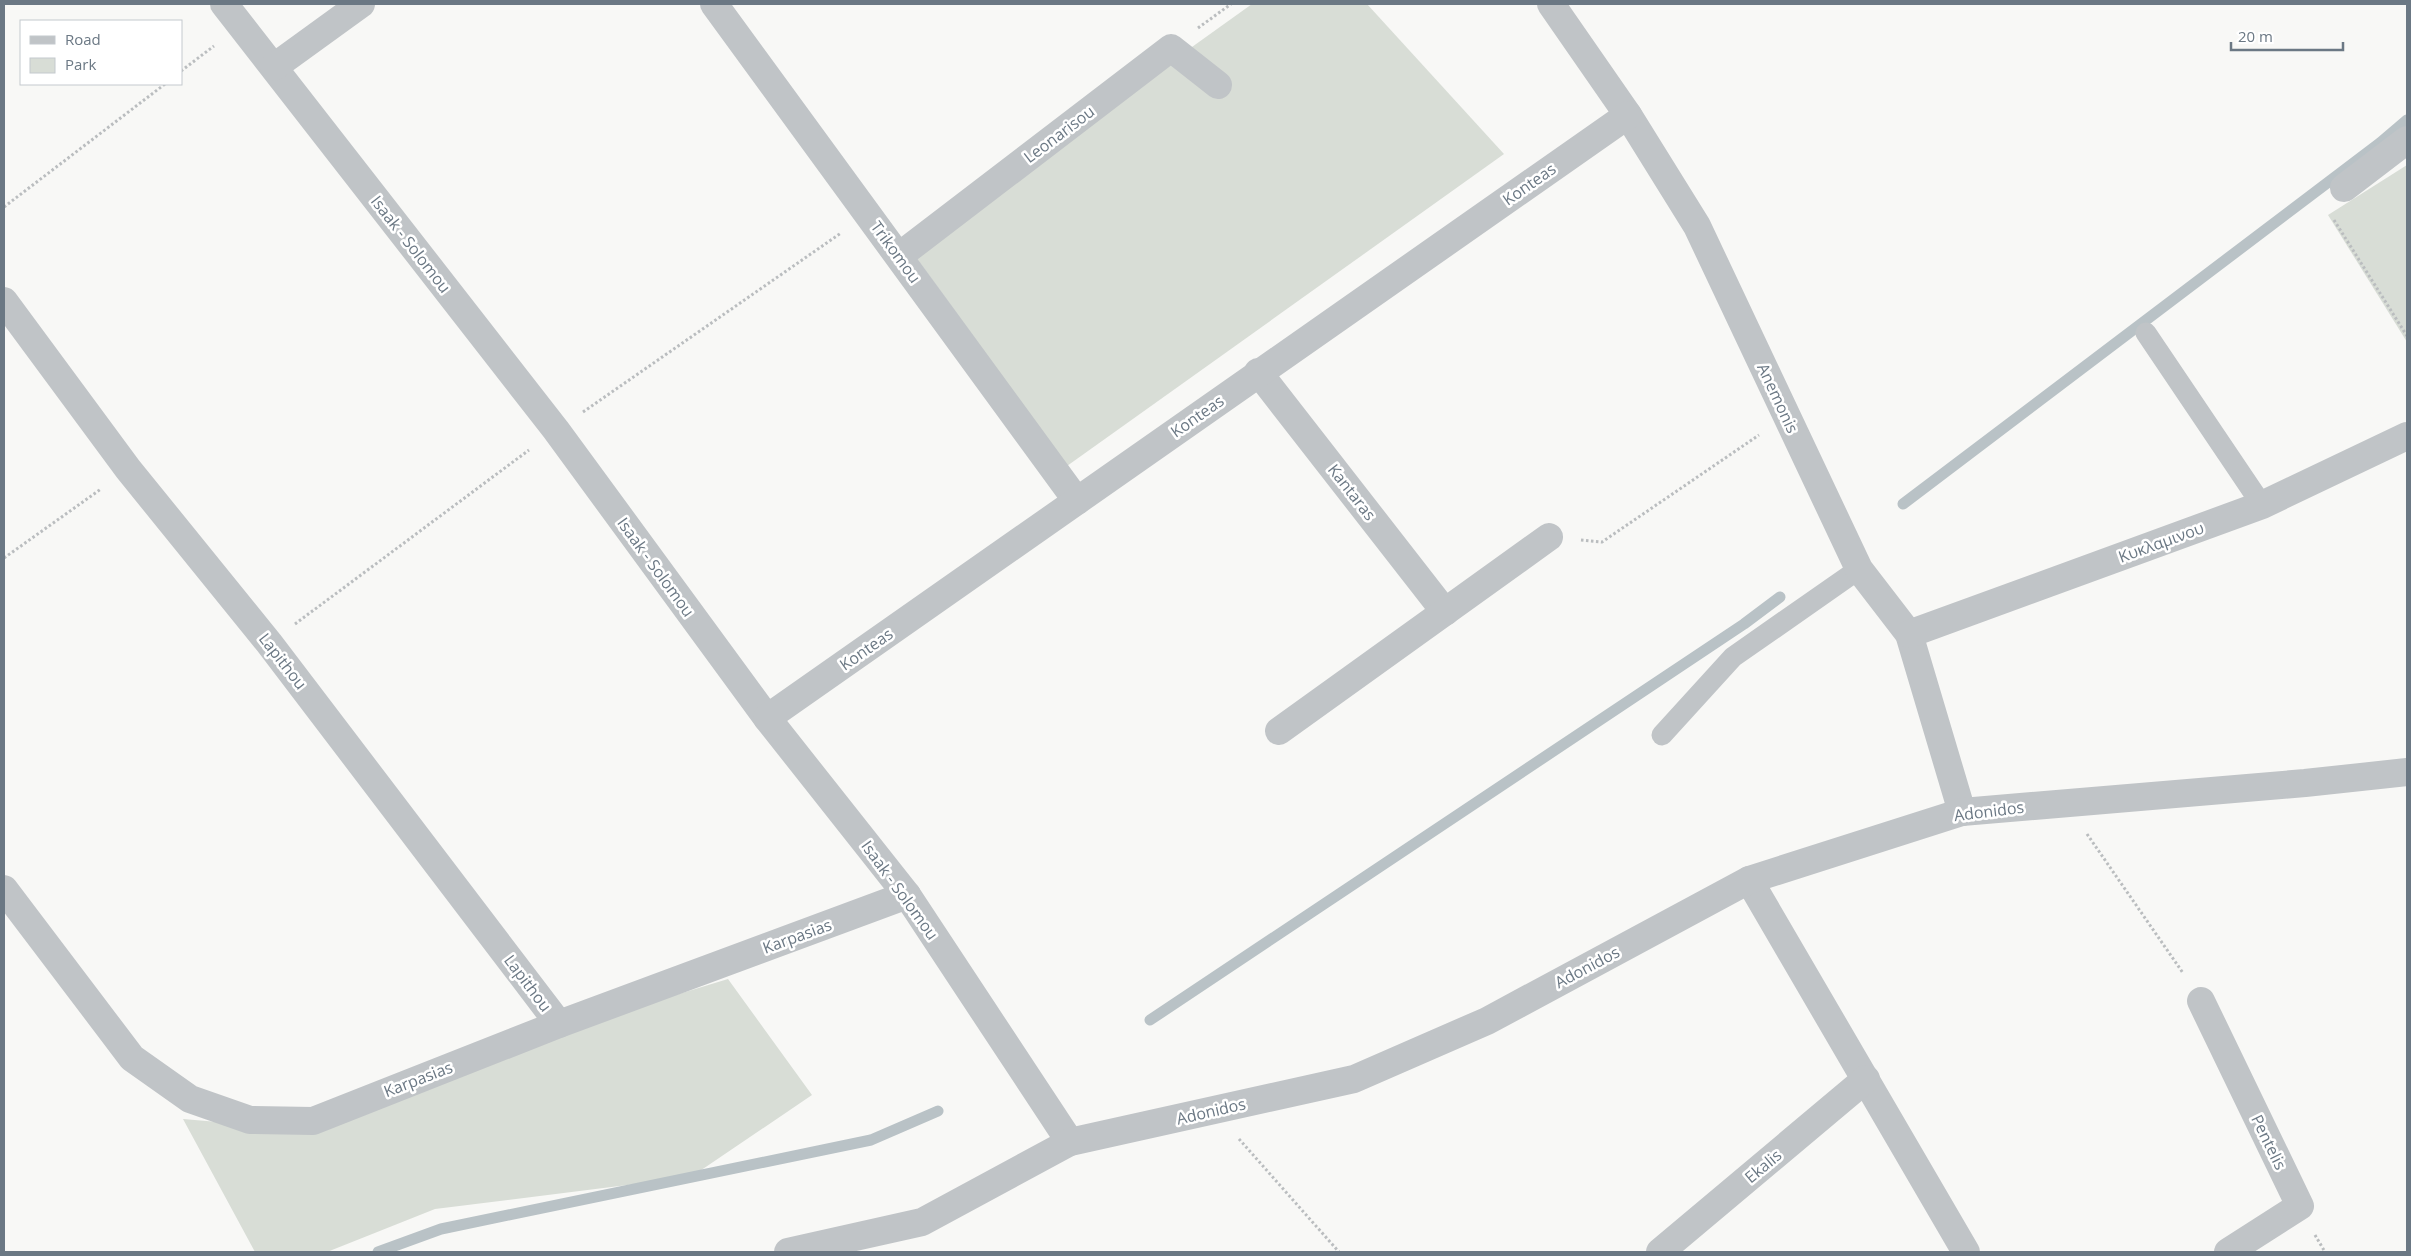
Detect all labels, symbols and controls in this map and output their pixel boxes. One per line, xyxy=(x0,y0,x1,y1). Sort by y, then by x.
legend xyxy=(20,20,182,85)
scale bar xyxy=(2231,20,2344,52)
text: 20 m xyxy=(2238,26,2273,46)
text: Road xyxy=(65,29,101,49)
text: Park xyxy=(65,54,96,74)
street label: Leonarisou xyxy=(1019,100,1099,168)
street label: Konteas xyxy=(1498,158,1560,210)
street label: Isaak - Solomou xyxy=(366,191,456,297)
street label: Trikomou xyxy=(866,217,926,287)
street label: Anemonis xyxy=(1752,359,1804,437)
street label: Konteas xyxy=(1166,390,1228,442)
street label: Kantaras xyxy=(1323,459,1381,525)
street label: Isaak - Solomou xyxy=(612,513,700,621)
street label: Κυκλαμινου xyxy=(2115,516,2207,568)
street label: Konteas xyxy=(835,623,897,675)
street label: Lapithou xyxy=(254,628,312,694)
street label: Adonidos xyxy=(1953,796,2025,826)
street label: Isaak - Solomou xyxy=(856,836,944,944)
street label: Karpasias xyxy=(759,913,835,959)
street label: Adonidos xyxy=(1551,941,1623,993)
street label: Lapithou xyxy=(499,950,557,1016)
street label: Karpasias xyxy=(380,1056,456,1102)
street label: Adonidos xyxy=(1174,1092,1248,1130)
street label: Pentelis xyxy=(2246,1111,2292,1173)
street label: Ekalis xyxy=(1740,1144,1786,1188)

